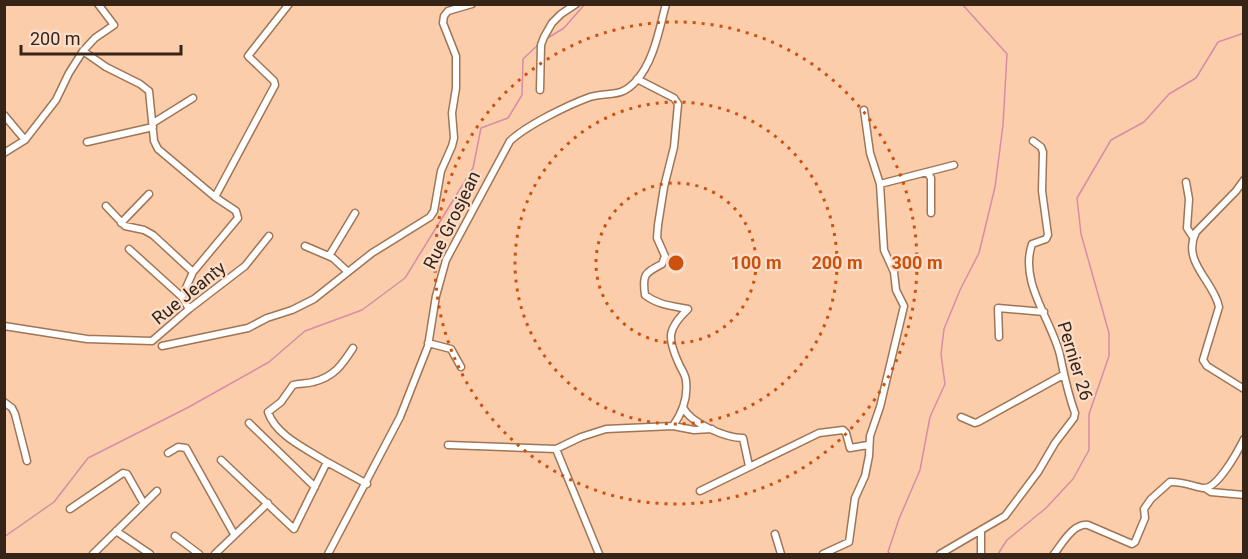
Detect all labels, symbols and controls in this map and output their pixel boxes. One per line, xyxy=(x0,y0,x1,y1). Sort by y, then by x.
scale bar xyxy=(21,18,182,56)
text: 200 m xyxy=(30,28,81,49)
street label: Rue Grosjean xyxy=(419,167,484,272)
text: 100 m xyxy=(730,252,782,273)
text: 200 m xyxy=(811,252,863,273)
text: 300 m xyxy=(891,252,943,273)
centre of rings xyxy=(666,253,686,273)
street label: Rue Jeanty xyxy=(148,256,230,329)
street label: Pernier 26 xyxy=(1054,319,1097,403)

